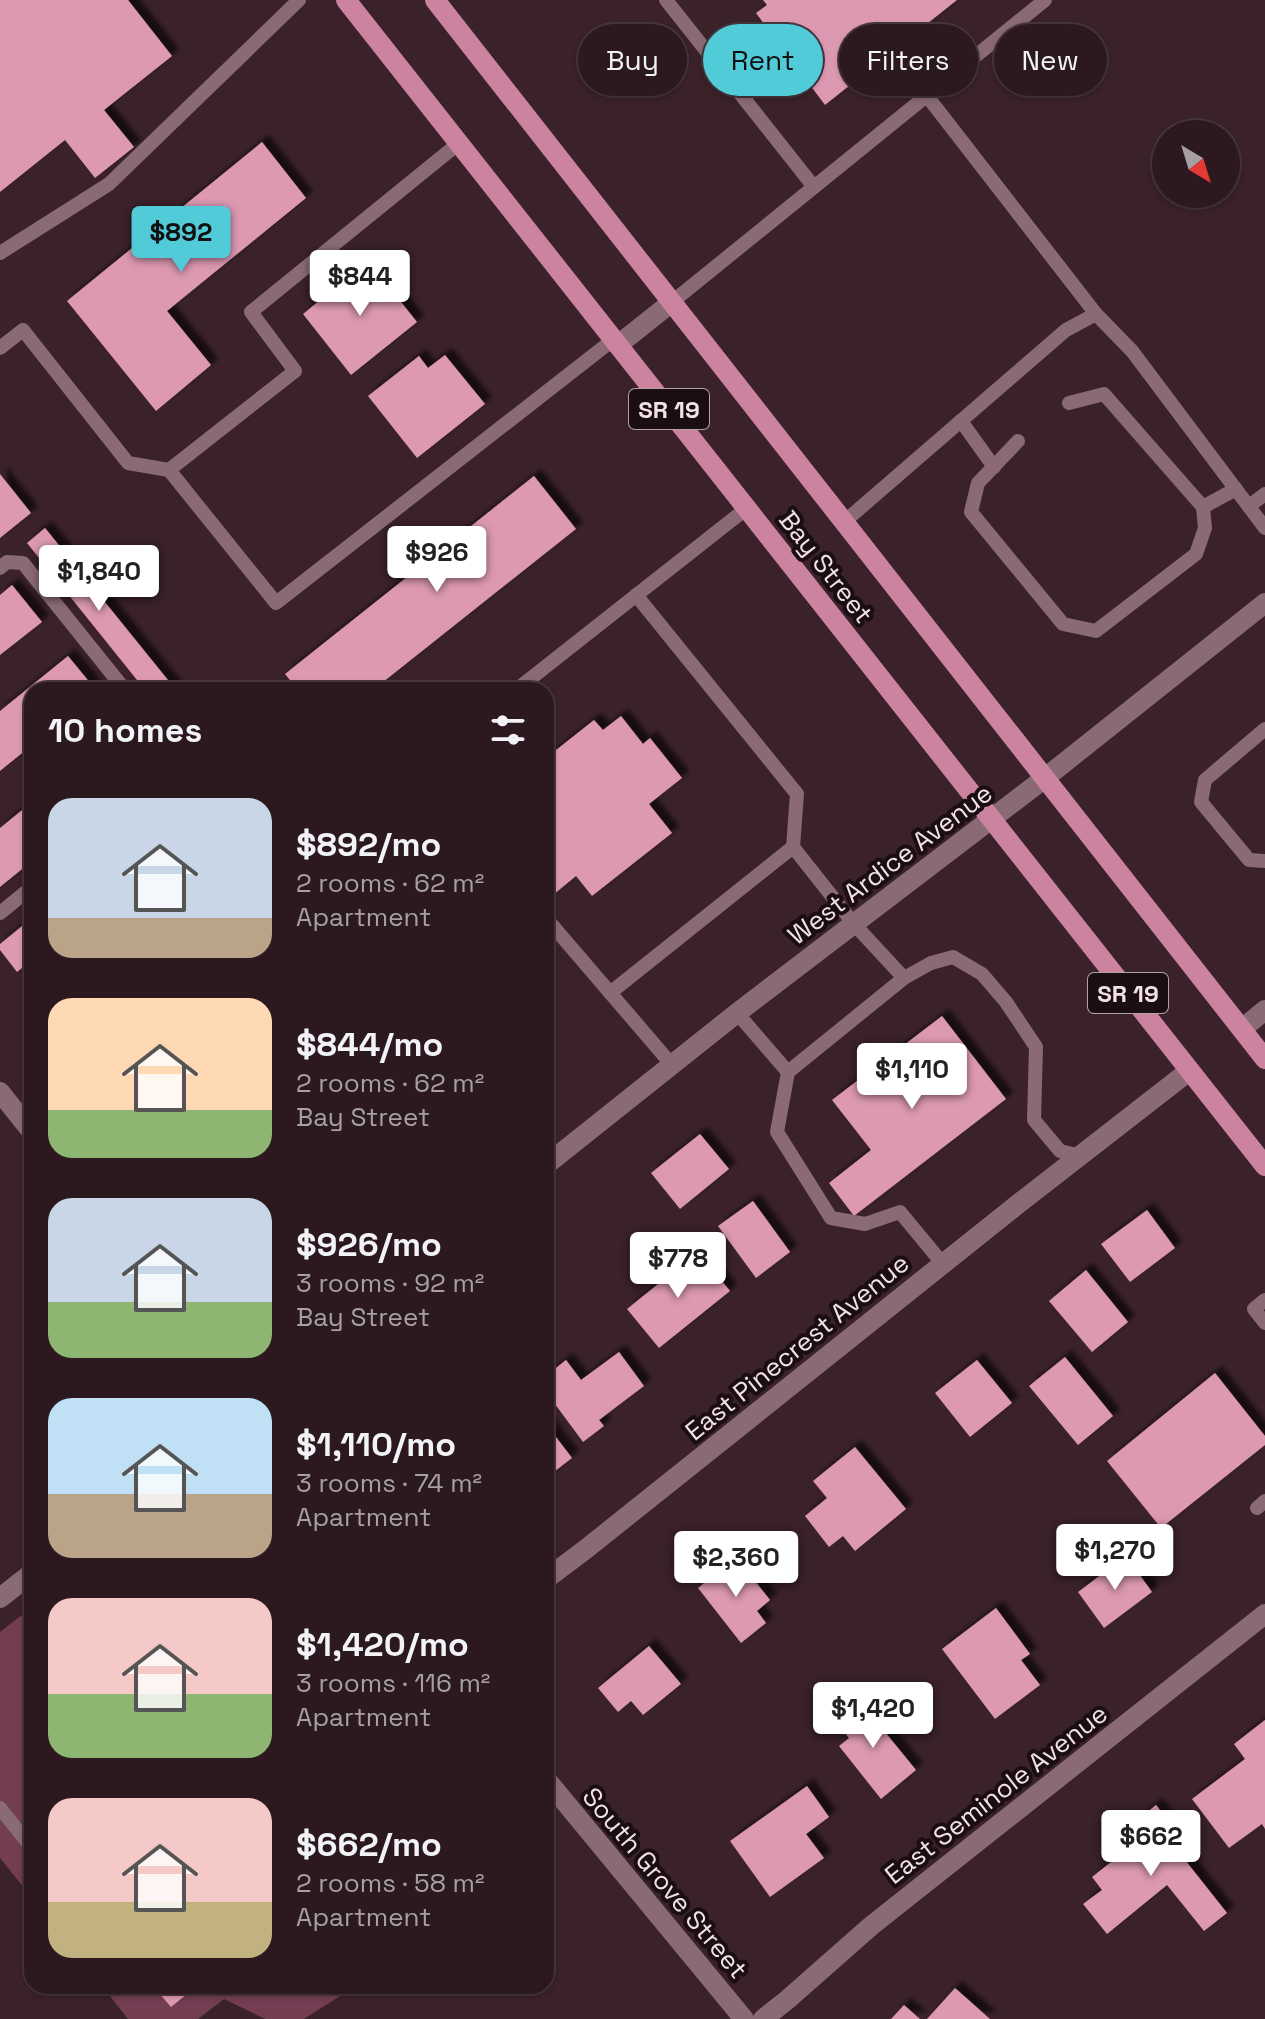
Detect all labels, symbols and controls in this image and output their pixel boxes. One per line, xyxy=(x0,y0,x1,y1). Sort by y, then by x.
chip: Buy xyxy=(578,24,687,96)
chip: Rent xyxy=(703,24,823,96)
chip: Filters xyxy=(839,24,978,96)
chip: New xyxy=(994,24,1107,96)
north arrow xyxy=(1152,120,1240,208)
map controls xyxy=(1152,120,1240,208)
pin: $892 xyxy=(134,206,228,274)
text: $892 xyxy=(150,215,212,249)
pin: $844 xyxy=(313,250,407,318)
text: $844 xyxy=(328,259,392,293)
road number: SR 19 xyxy=(629,389,709,429)
street label: Bay Street xyxy=(771,504,881,630)
pin: $926 xyxy=(390,526,484,594)
text: $926 xyxy=(405,535,469,569)
pin: $1,840 xyxy=(34,545,164,613)
text: $1,840 xyxy=(57,554,141,588)
icon: filters xyxy=(486,708,530,752)
text: 10 homes xyxy=(48,709,202,752)
street label: West Ardice Avenue xyxy=(781,776,999,952)
text: $892/mo xyxy=(296,823,441,866)
icon: home xyxy=(112,830,208,926)
text: 2 rooms · 62 m² xyxy=(296,866,484,900)
text: Apartment xyxy=(296,900,431,934)
road number: SR 19 xyxy=(1088,973,1168,1013)
text: $844/mo xyxy=(296,1023,443,1066)
icon: home xyxy=(112,1030,208,1126)
pin: $1,110 xyxy=(847,1043,977,1111)
text: $1,110 xyxy=(875,1052,949,1086)
text: 2 rooms · 62 m² xyxy=(296,1066,484,1100)
text: Bay Street xyxy=(296,1100,430,1134)
text: $926/mo xyxy=(296,1223,442,1266)
icon: home xyxy=(112,1230,208,1326)
pin: $778 xyxy=(631,1232,725,1300)
text: $778 xyxy=(648,1241,708,1275)
street label: East Pinecrest Avenue xyxy=(678,1246,916,1448)
text: 3 rooms · 92 m² xyxy=(296,1266,484,1300)
text: Bay Street xyxy=(296,1300,430,1334)
text: $1,110/mo xyxy=(296,1423,456,1466)
icon: home xyxy=(112,1430,208,1526)
text: 3 rooms · 74 m² xyxy=(296,1466,482,1500)
text: Apartment xyxy=(296,1500,431,1534)
pin: $1,270 xyxy=(1050,1524,1180,1592)
pin: $2,360 xyxy=(671,1531,801,1599)
text: $1,270 xyxy=(1074,1533,1156,1567)
text: $2,360 xyxy=(692,1540,780,1574)
text: $1,420/mo xyxy=(296,1623,469,1666)
icon: home xyxy=(112,1630,208,1726)
text: 3 rooms · 116 m² xyxy=(296,1666,490,1700)
pin: $1,420 xyxy=(808,1682,938,1750)
text: $1,420 xyxy=(831,1691,915,1725)
street label: East Seminole Avenue xyxy=(878,1696,1114,1892)
text: Apartment xyxy=(296,1700,431,1734)
street label: South Grove Street xyxy=(575,1780,755,1986)
pin: $662 xyxy=(1104,1810,1198,1878)
text: $662 xyxy=(1119,1819,1183,1853)
text: $662/mo xyxy=(296,1823,442,1866)
icon: home xyxy=(112,1830,208,1926)
text: 2 rooms · 58 m² xyxy=(296,1866,484,1900)
text: Apartment xyxy=(296,1900,431,1934)

